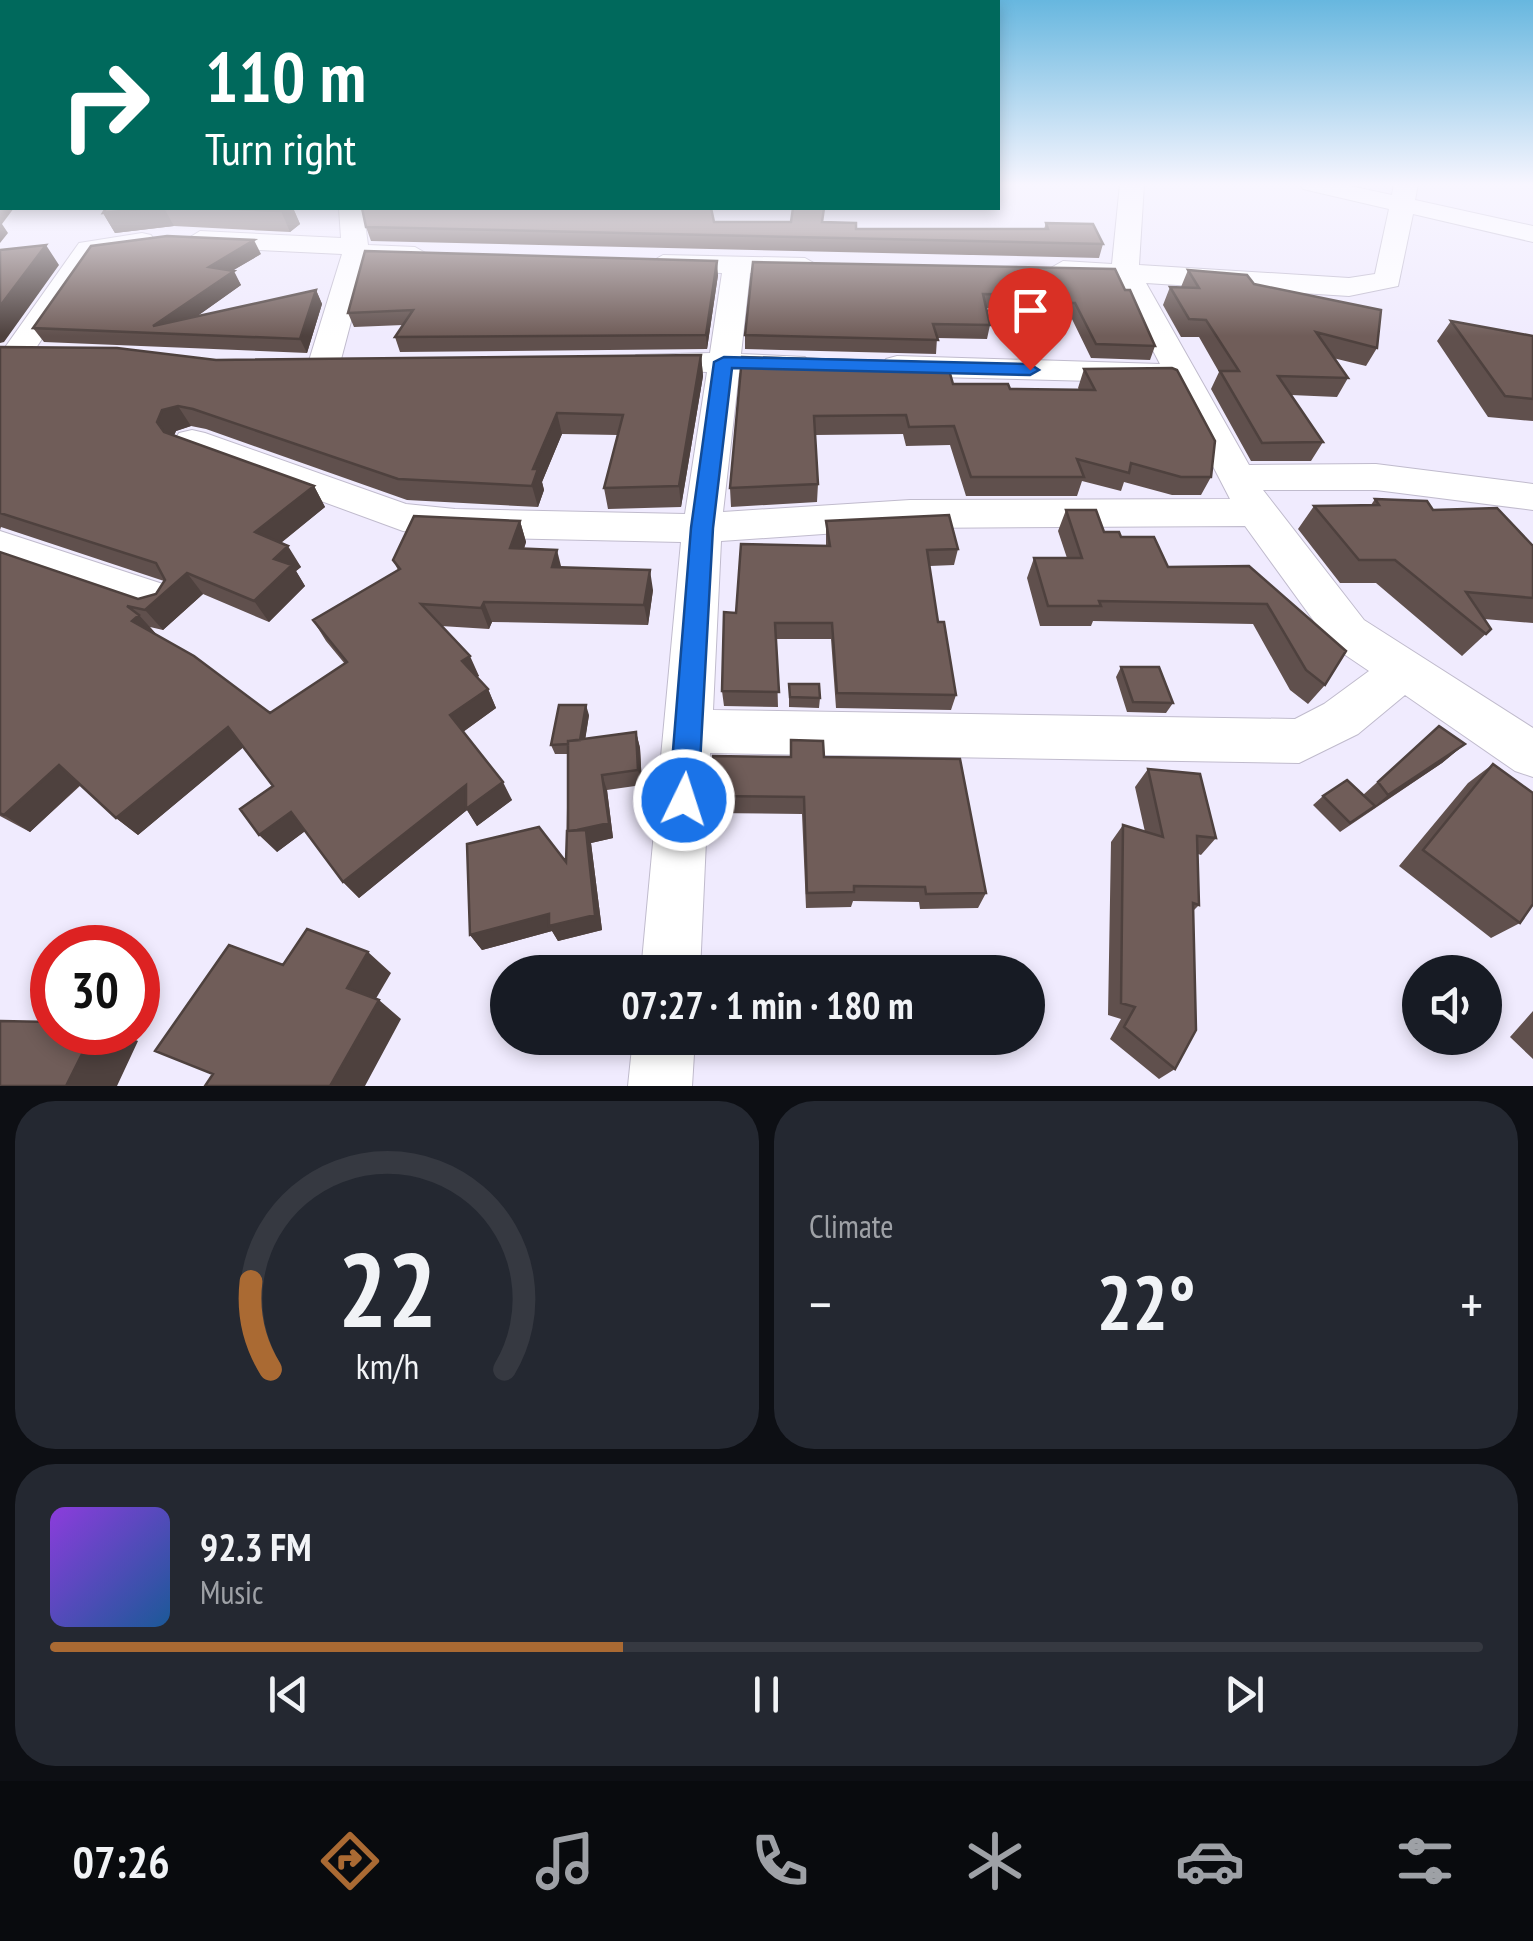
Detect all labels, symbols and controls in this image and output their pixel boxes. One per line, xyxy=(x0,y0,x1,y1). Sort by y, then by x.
text: 110 m xyxy=(205,31,366,121)
icon: right xyxy=(40,40,170,170)
text: Turn right xyxy=(205,119,356,177)
pin xyxy=(988,268,1073,371)
icon: arrive xyxy=(1003,283,1058,338)
position arrow xyxy=(632,748,736,852)
speed limit sign: 30 xyxy=(30,925,160,1055)
map controls xyxy=(1402,955,1502,1055)
button: sound xyxy=(1402,955,1502,1055)
text: 07:27 · 1 min · 180 m xyxy=(621,980,914,1029)
text: Climate xyxy=(809,1205,893,1247)
text: 22 xyxy=(337,1221,437,1356)
text: 22° xyxy=(1096,1254,1196,1351)
text: − xyxy=(809,1268,832,1339)
text: + xyxy=(1460,1268,1483,1339)
text: km/h xyxy=(355,1343,419,1389)
text: 92.3 FM xyxy=(200,1522,312,1571)
text: Music xyxy=(200,1571,263,1613)
icon: previous xyxy=(261,1667,316,1722)
icon: pause xyxy=(739,1667,794,1722)
icon: next xyxy=(1217,1667,1272,1722)
icon: directions xyxy=(315,1826,385,1896)
icon: music xyxy=(530,1826,600,1896)
icon: phone xyxy=(745,1826,815,1896)
icon: climate xyxy=(960,1826,1030,1896)
icon: car xyxy=(1175,1826,1245,1896)
icon: filters xyxy=(1390,1826,1460,1896)
text: 07:26 xyxy=(73,1832,170,1890)

